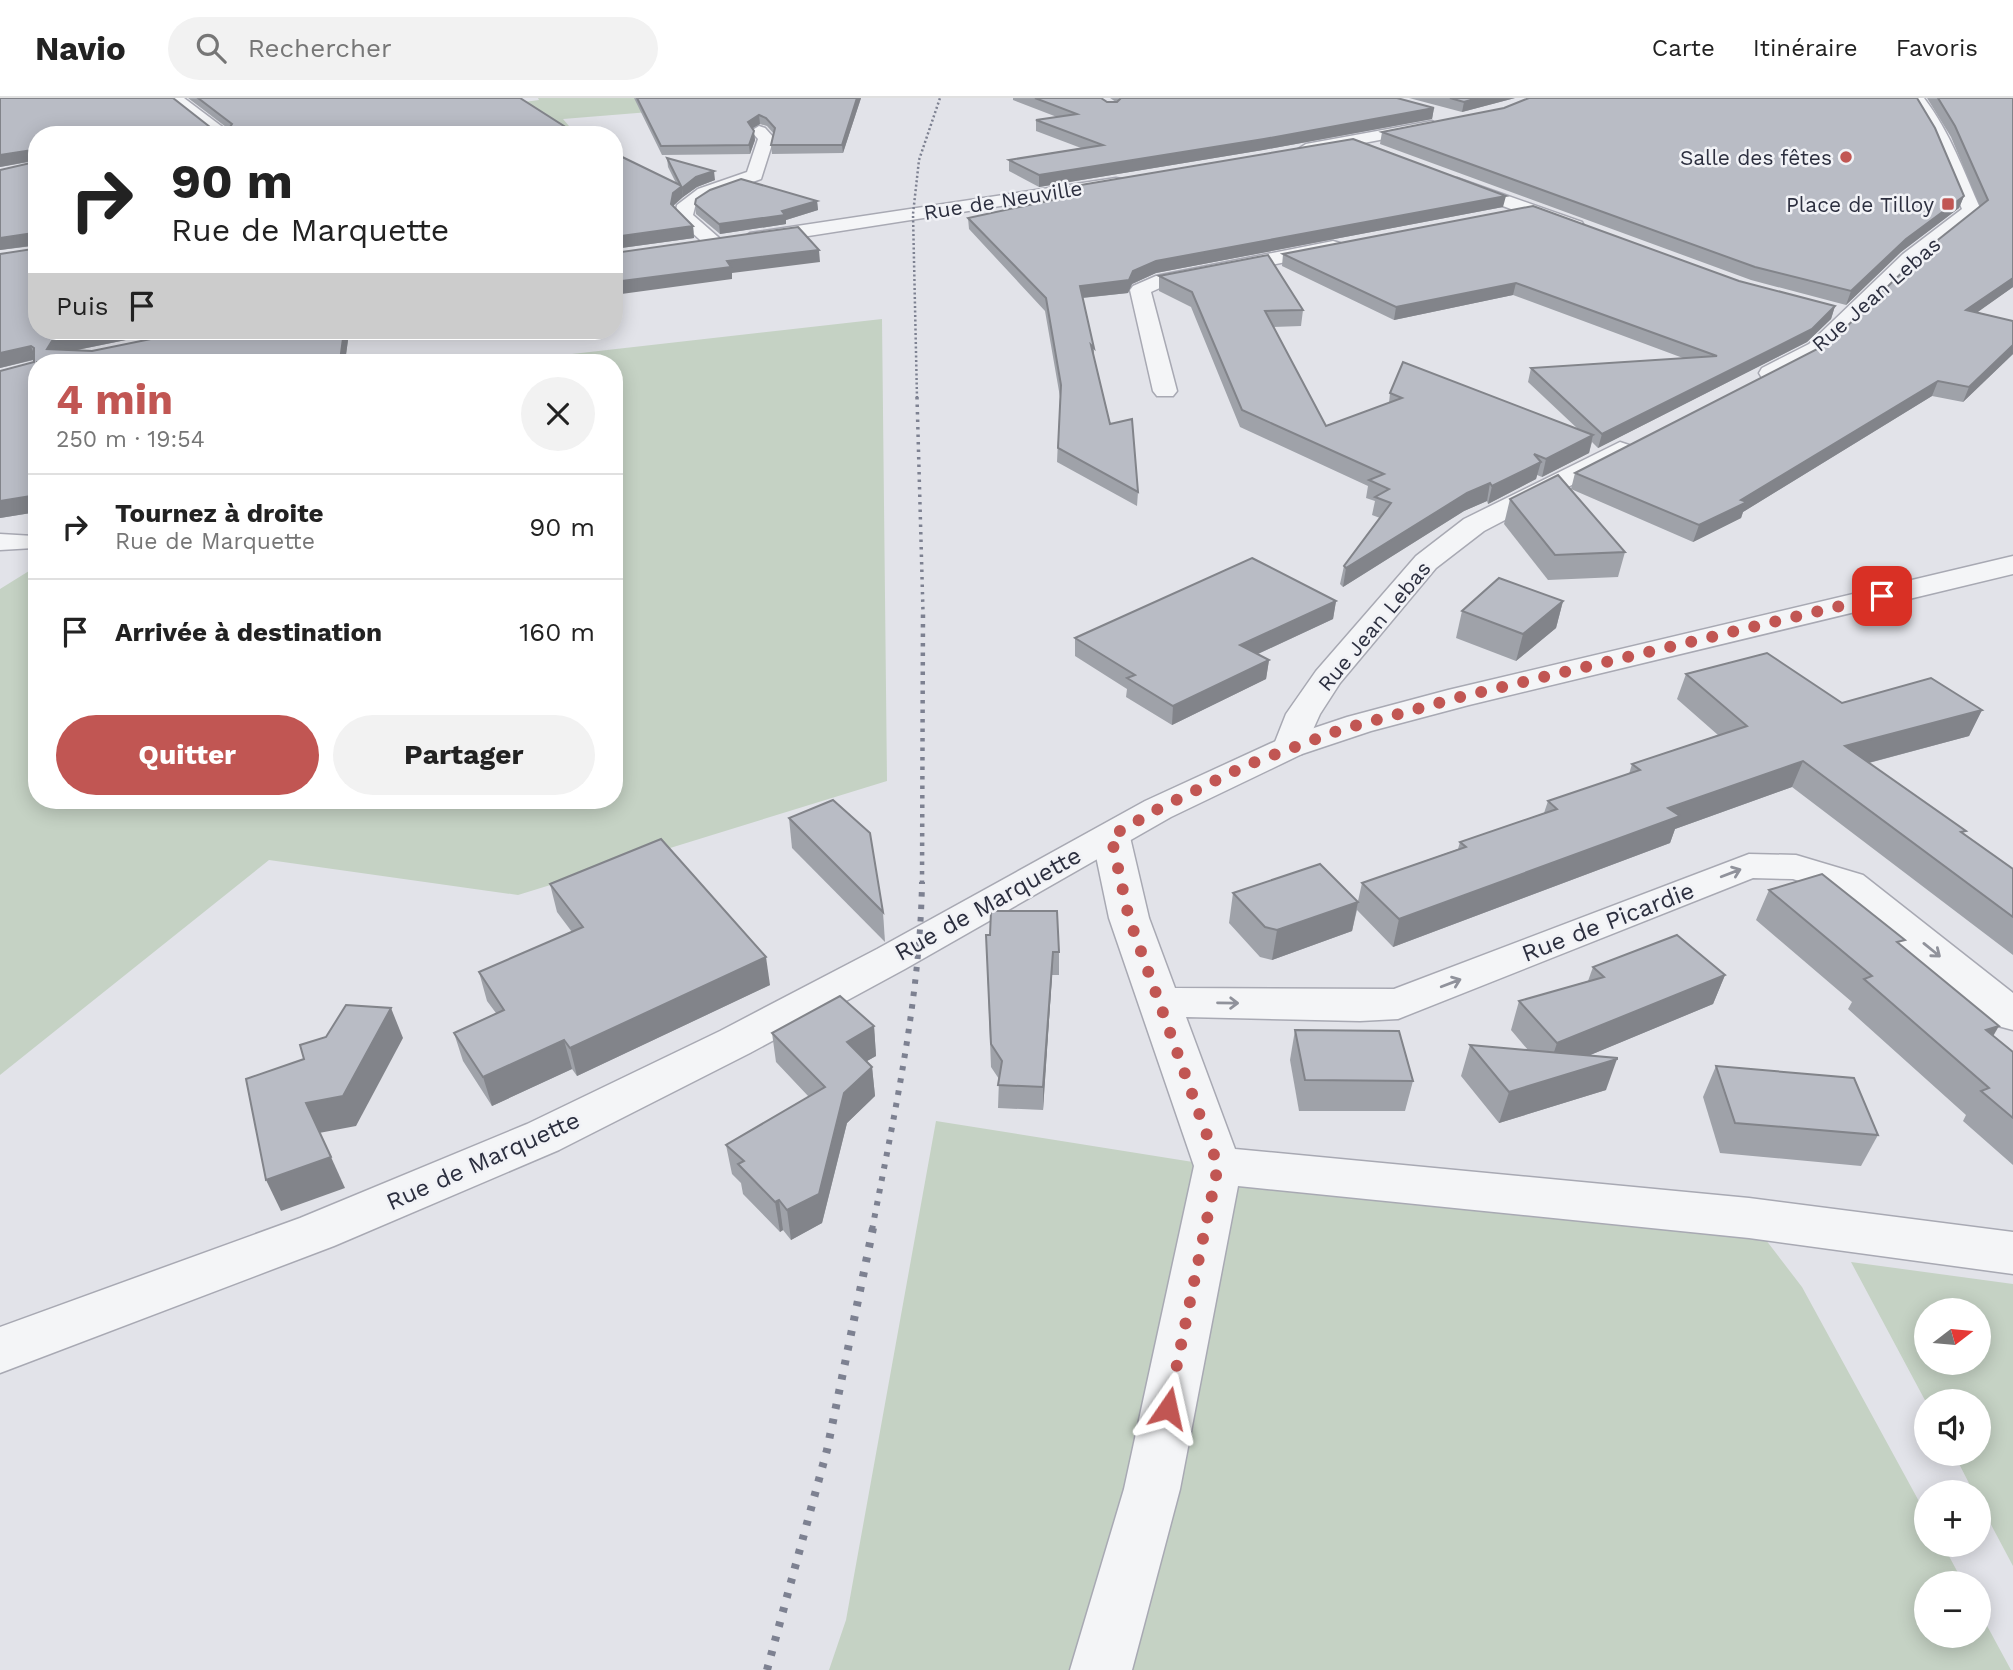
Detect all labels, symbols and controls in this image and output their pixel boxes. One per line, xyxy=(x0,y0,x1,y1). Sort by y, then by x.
search box xyxy=(168,17,658,80)
text: Navio xyxy=(35,29,126,68)
icon: search xyxy=(192,29,230,67)
text: Rechercher xyxy=(248,33,392,63)
text: Carte xyxy=(1652,34,1715,62)
text: Itinéraire xyxy=(1753,34,1858,62)
text: Favoris xyxy=(1896,34,1978,62)
place label: Salle des fêtes xyxy=(1680,145,1832,170)
marker: Salle des fêtes xyxy=(1838,149,1854,165)
text: 90 m xyxy=(171,152,293,210)
icon: right xyxy=(56,154,147,245)
street label: Rue de Neuville xyxy=(922,175,1084,225)
place label: Place de Tilloy xyxy=(1786,192,1934,217)
marker: Place de Tilloy xyxy=(1940,196,1956,212)
text: Rue de Marquette xyxy=(171,211,449,249)
street label: Rue Jean Lebas xyxy=(1807,231,1945,357)
icon: arrive xyxy=(123,287,161,325)
text: Puis xyxy=(56,291,109,321)
text: 4 min xyxy=(56,375,173,424)
button: close xyxy=(521,377,595,451)
text: 250 m · 19:54 xyxy=(56,426,205,453)
text: Tournez à droite xyxy=(115,498,324,528)
icon: right xyxy=(56,508,94,546)
text: 90 m xyxy=(529,512,595,542)
text: Rue de Marquette xyxy=(115,528,315,555)
street label: Rue Jean Lebas xyxy=(1312,556,1436,696)
pin xyxy=(1852,566,1912,626)
icon: arrive xyxy=(1863,577,1901,615)
icon: arrive xyxy=(56,613,94,651)
text: Arrivée à destination xyxy=(115,617,382,647)
text: 160 m xyxy=(519,617,595,647)
button: Quitter xyxy=(56,715,319,795)
button: Partager xyxy=(333,715,595,795)
street label: Rue de Marquette xyxy=(890,841,1086,967)
one-way arrow xyxy=(1720,866,1742,879)
street label: Rue de Picardie xyxy=(1518,876,1698,968)
one-way arrow xyxy=(1922,942,1940,958)
one-way arrow xyxy=(1440,976,1462,989)
one-way arrow xyxy=(1216,996,1239,1010)
street label: Rue de Marquette xyxy=(382,1106,584,1216)
north arrow xyxy=(1914,1298,1992,1376)
map controls xyxy=(1914,1298,1991,1648)
position arrow xyxy=(1131,1371,1205,1445)
button: sound xyxy=(1914,1389,1991,1466)
button: + xyxy=(1914,1480,1991,1557)
button: − xyxy=(1914,1571,1991,1648)

